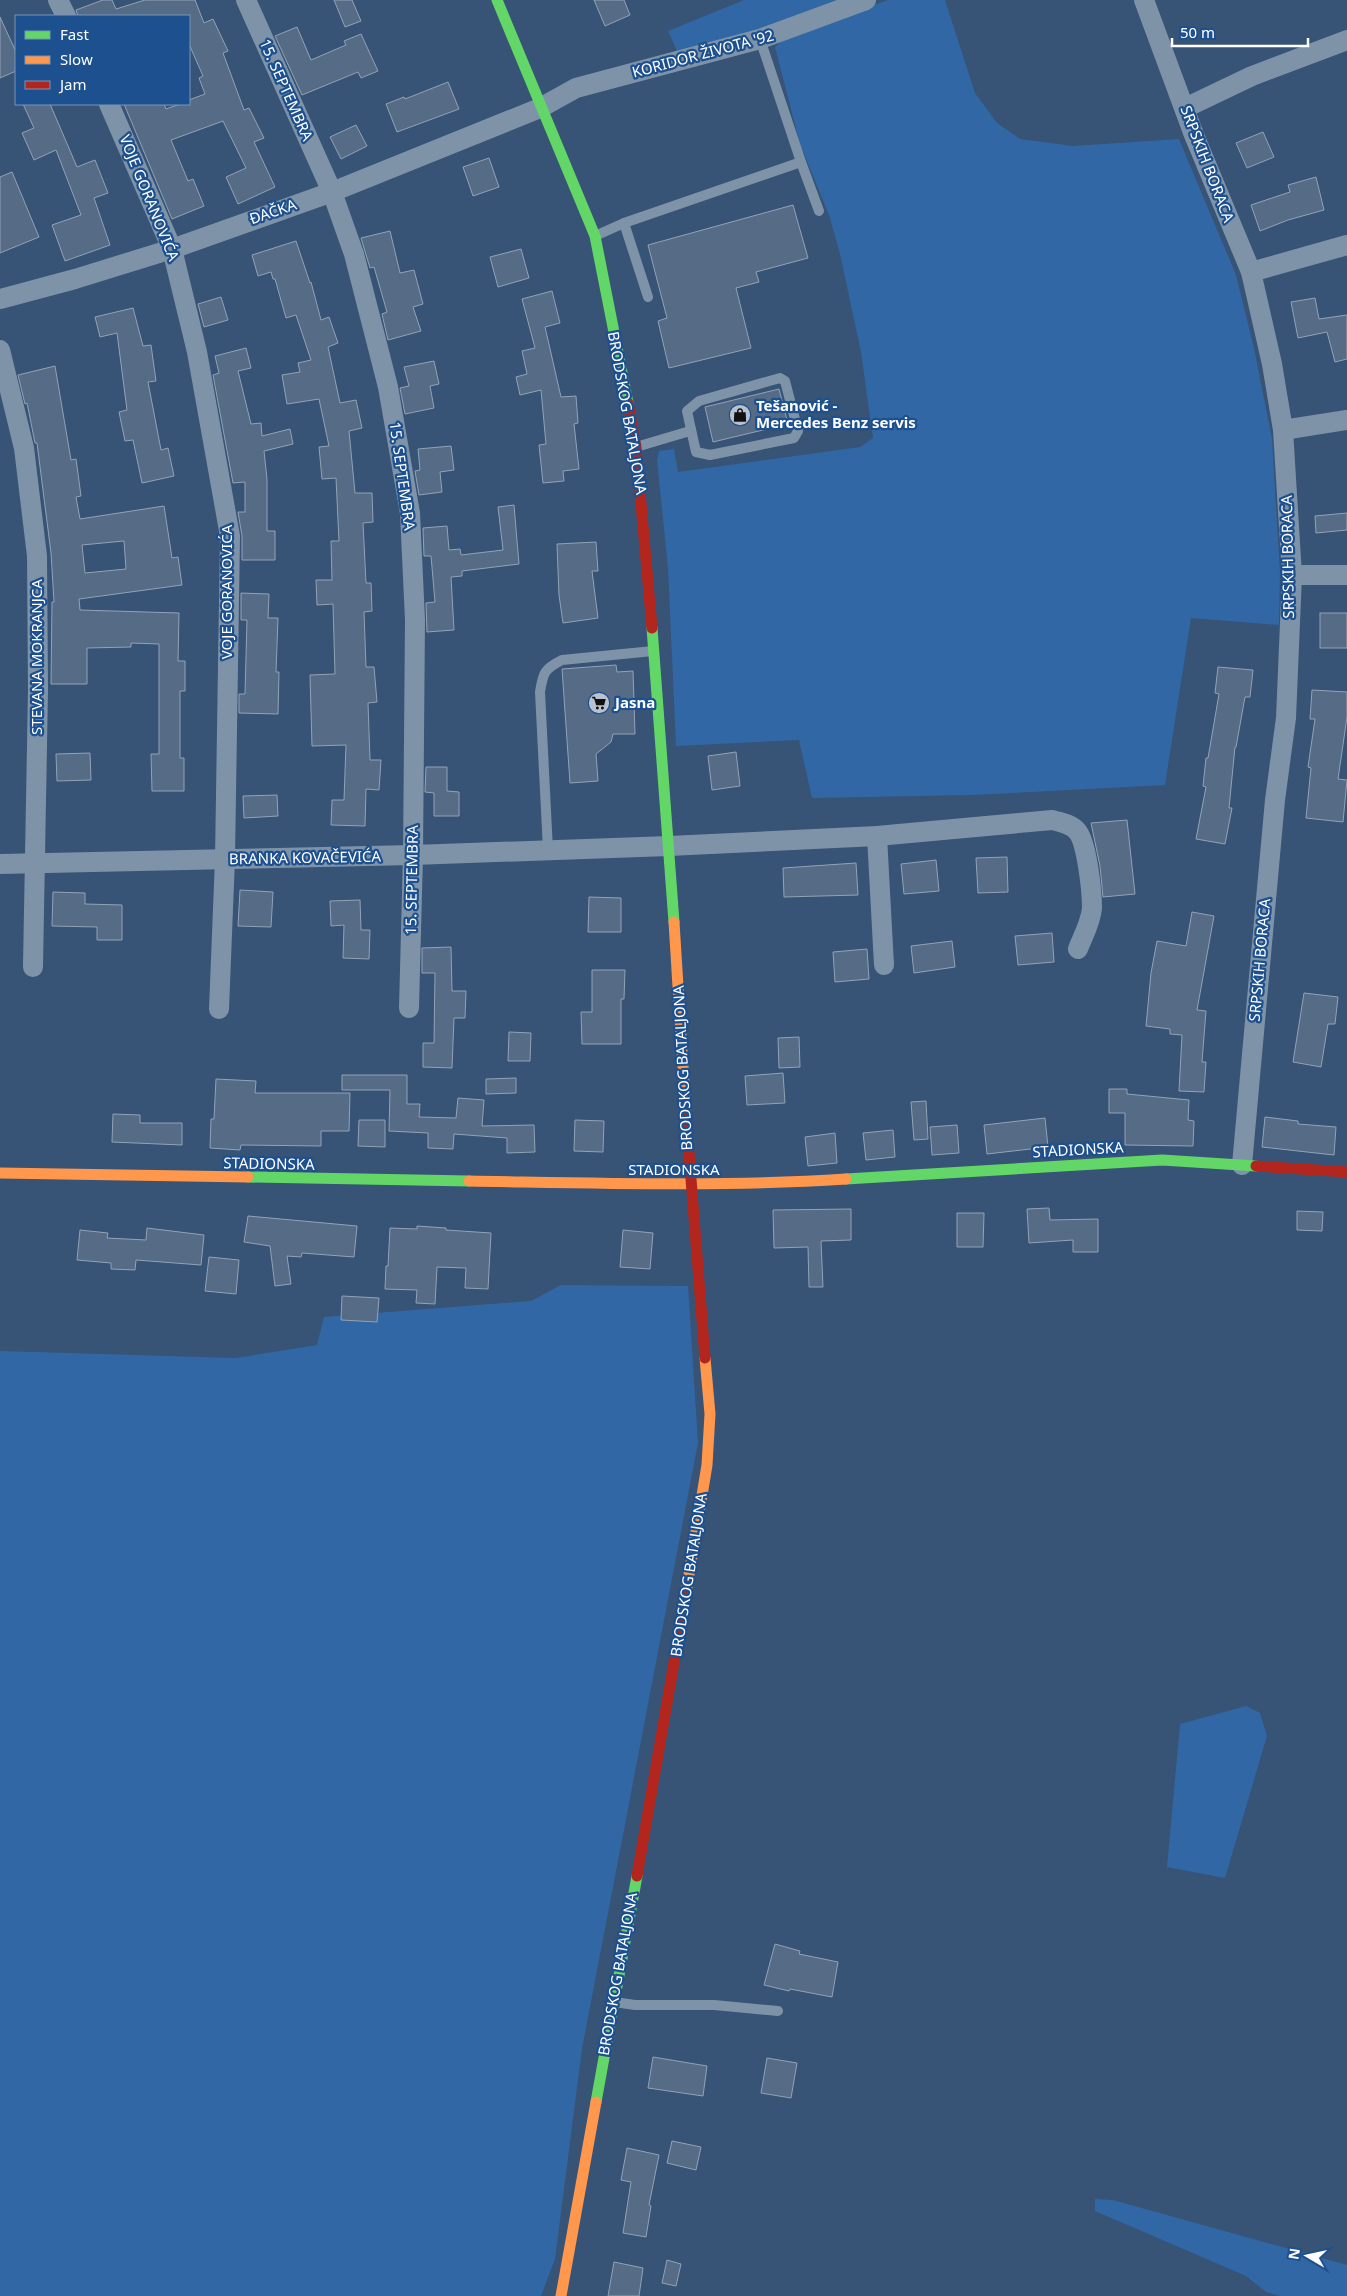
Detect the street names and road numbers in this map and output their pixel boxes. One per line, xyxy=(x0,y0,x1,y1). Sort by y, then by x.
street label: KORIDOR ŽIVOTA '92 xyxy=(630,24,776,82)
street label: 15. SEPTEMBRA xyxy=(255,35,319,144)
street label: SRPSKIH BORACA xyxy=(1176,102,1240,225)
street label: VOJE GORANOVIĆA xyxy=(115,131,185,264)
street label: ĐAČKA xyxy=(247,194,299,228)
street label: BRODSKOG BATALJONA xyxy=(604,330,652,496)
street label: 15. SEPTEMBRA xyxy=(385,420,421,532)
street label: SRPSKIH BORACA xyxy=(1276,495,1298,619)
street label: VOJE GORANOVIĆA xyxy=(216,524,236,659)
street label: STEVANA MOKRANJCA xyxy=(26,579,46,735)
street label: 15. SEPTEMBRA xyxy=(400,825,422,935)
street label: BRANKA KOVAČEVIĆA xyxy=(229,846,382,868)
street label: SRPSKIH BORACA xyxy=(1244,897,1274,1022)
street label: BRODSKOG BATALJONA xyxy=(668,985,696,1151)
street label: STADIONSKA xyxy=(1032,1137,1125,1161)
street label: STADIONSKA xyxy=(223,1152,315,1174)
street label: STADIONSKA xyxy=(628,1159,720,1179)
street label: BRODSKOG BATALJONA xyxy=(665,1491,711,1658)
street label: BRODSKOG BATALJONA xyxy=(593,1890,641,2057)

